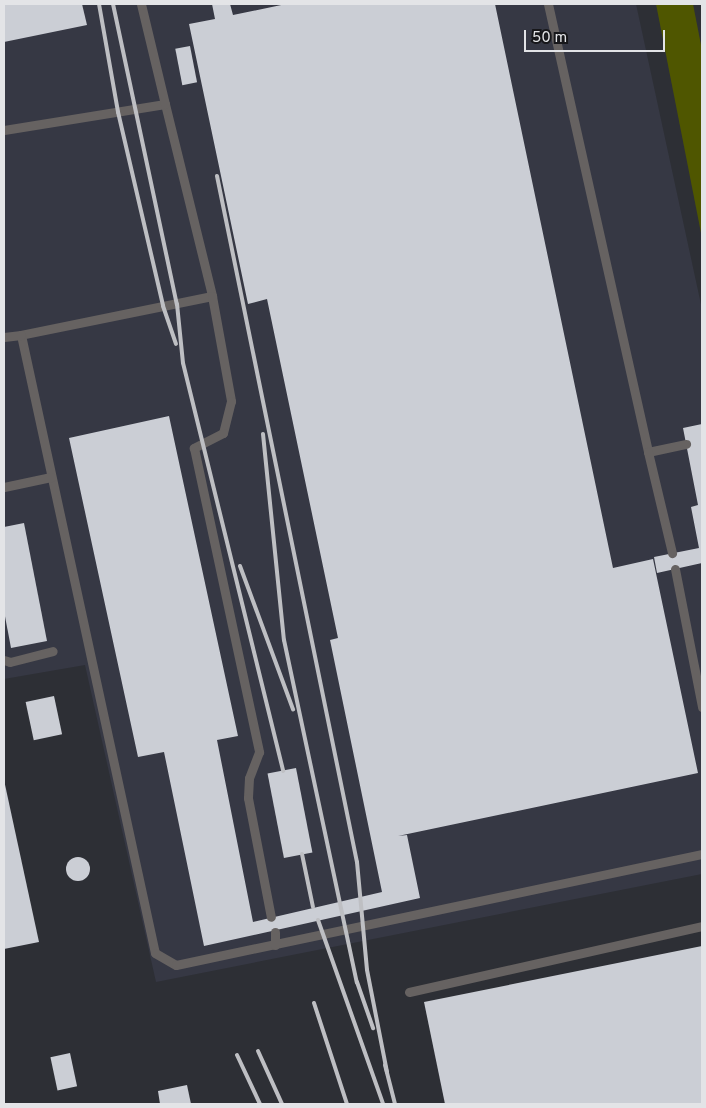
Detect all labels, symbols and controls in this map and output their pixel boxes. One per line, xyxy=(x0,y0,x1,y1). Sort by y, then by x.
scale bar xyxy=(526,20,667,52)
text: 50 m xyxy=(532,29,567,48)

